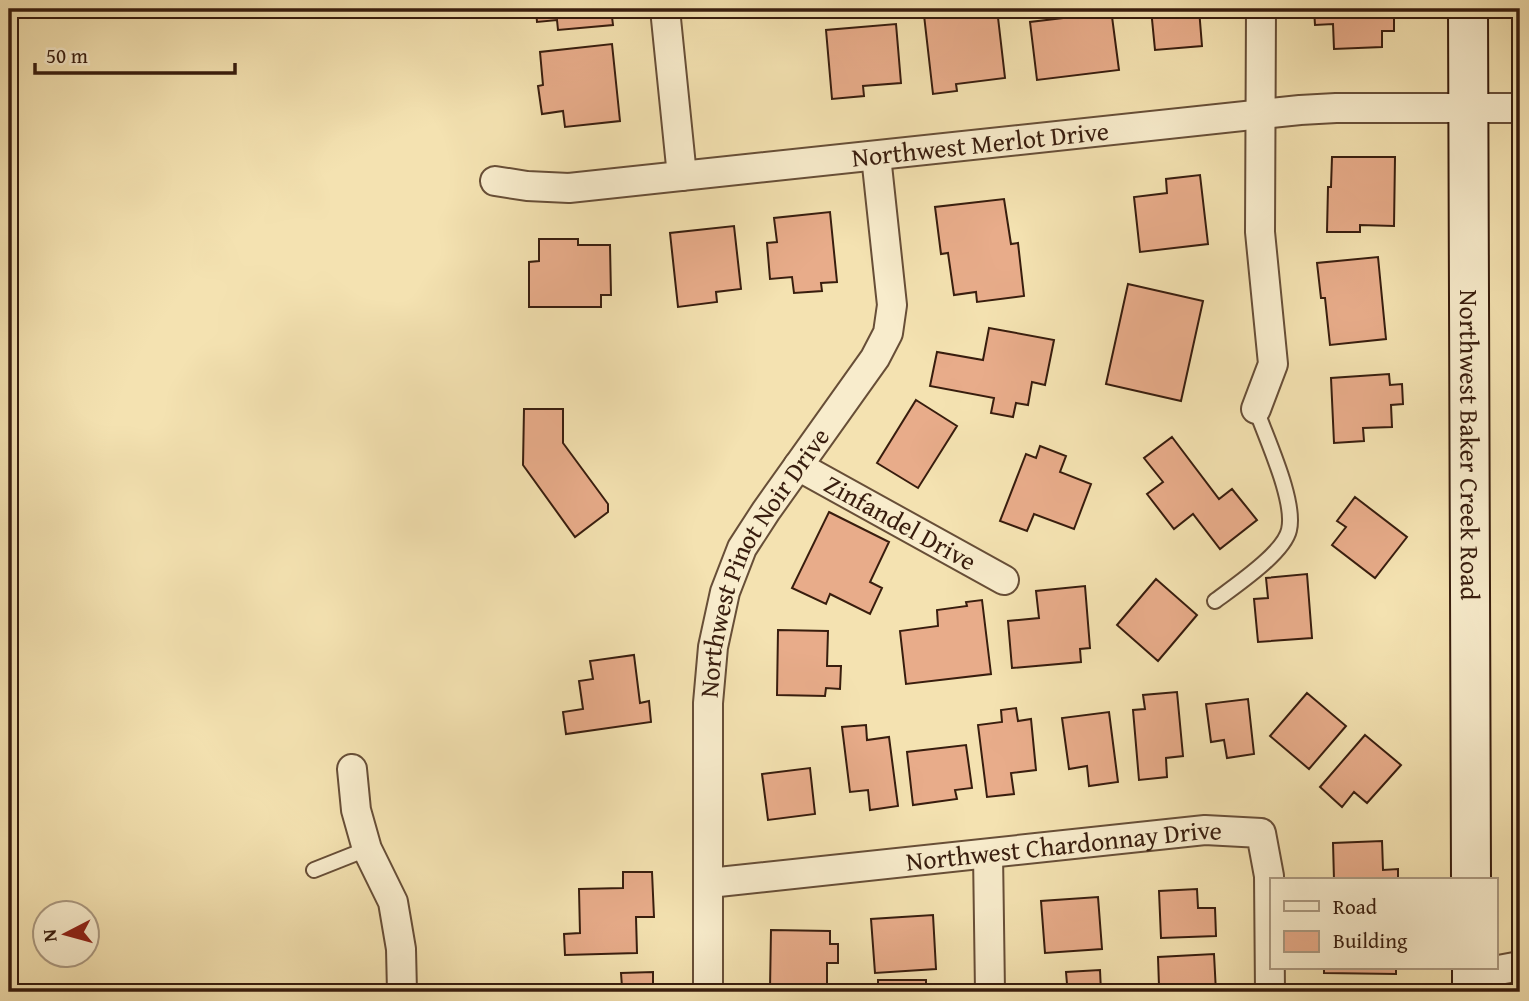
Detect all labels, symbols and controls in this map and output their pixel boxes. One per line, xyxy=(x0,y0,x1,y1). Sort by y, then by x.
scale bar xyxy=(35,32,234,76)
text: 50 m xyxy=(46,40,88,71)
street label: Northwest Merlot Drive xyxy=(850,111,1111,177)
street label: Northwest Baker Creek Road xyxy=(1450,290,1490,601)
street label: Northwest Pinot Noir Drive xyxy=(689,419,839,699)
street label: Zinfandel Drive xyxy=(817,464,984,580)
street label: Northwest Chardonnay Drive xyxy=(904,810,1223,881)
legend xyxy=(1270,878,1498,970)
text: Road xyxy=(1333,891,1378,922)
north arrow xyxy=(32,900,102,970)
text: Building xyxy=(1333,925,1408,956)
text: N xyxy=(34,928,64,944)

